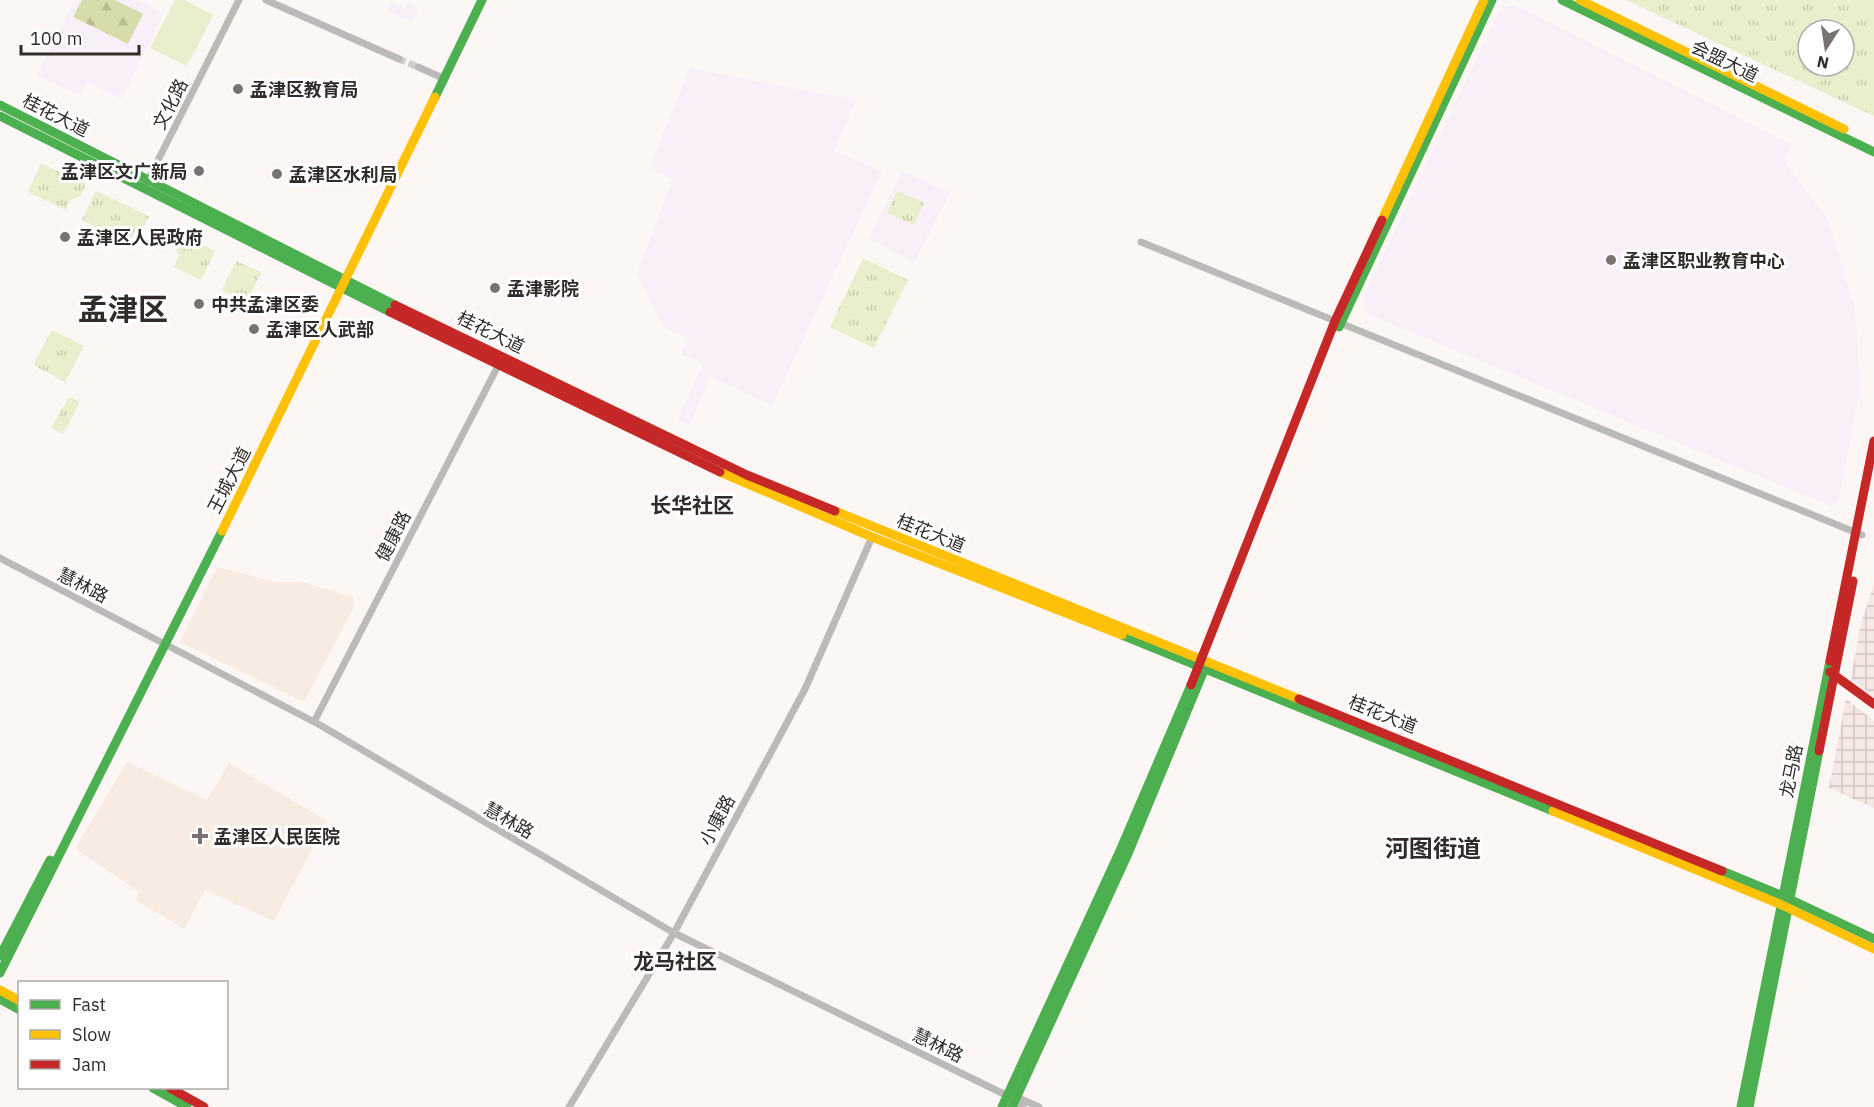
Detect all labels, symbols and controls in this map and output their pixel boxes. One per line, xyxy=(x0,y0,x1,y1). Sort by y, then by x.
scale bar xyxy=(21,18,140,56)
north arrow xyxy=(1796,18,1856,78)
text: 100 m xyxy=(30,27,82,50)
street label: 会盟大道 xyxy=(1688,35,1762,87)
text: N xyxy=(1815,52,1831,74)
street label: 文化路 xyxy=(147,75,193,133)
place label: 孟津区教育局 xyxy=(250,78,358,101)
marker: 孟津区教育局 xyxy=(231,82,245,96)
street label: 桂花大道 xyxy=(19,88,93,142)
place label: 孟津区文广新局 xyxy=(61,160,187,183)
place label: 孟津区水利局 xyxy=(289,163,397,186)
marker: 孟津区文广新局 xyxy=(192,164,206,178)
marker: 孟津区水利局 xyxy=(270,167,284,181)
place label: 孟津区人民政府 xyxy=(77,226,203,249)
marker: 孟津区人民政府 xyxy=(58,230,72,244)
place label: 孟津区职业教育中心 xyxy=(1623,249,1785,272)
marker: 孟津区职业教育中心 xyxy=(1604,253,1618,267)
place label: 孟津影院 xyxy=(507,277,579,300)
marker: 孟津影院 xyxy=(488,281,502,295)
district label: 孟津区 xyxy=(78,289,168,328)
place label: 中共孟津区委 xyxy=(211,293,319,316)
marker: 中共孟津区委 xyxy=(192,297,206,311)
street label: 桂花大道 xyxy=(454,306,528,358)
place label: 孟津区人武部 xyxy=(266,318,374,341)
marker: 孟津区人武部 xyxy=(247,322,261,336)
street label: 王城大道 xyxy=(202,443,256,517)
district label: 长华社区 xyxy=(650,491,734,519)
street label: 健康路 xyxy=(370,507,416,565)
street label: 桂花大道 xyxy=(893,509,969,557)
street label: 慧林路 xyxy=(54,562,112,608)
street label: 桂花大道 xyxy=(1345,690,1421,738)
street label: 龙马路 xyxy=(1775,742,1807,800)
street label: 小康路 xyxy=(694,791,740,849)
street label: 慧林路 xyxy=(480,797,538,843)
place label: 孟津区人民医院 xyxy=(214,825,340,848)
marker: 孟津区人民医院 xyxy=(191,827,209,845)
district label: 河图街道 xyxy=(1385,832,1481,864)
district label: 龙马社区 xyxy=(633,947,717,975)
legend xyxy=(18,981,228,1089)
text: Fast xyxy=(72,993,106,1016)
text: Slow xyxy=(72,1023,111,1046)
street label: 慧林路 xyxy=(909,1023,967,1067)
text: Jam xyxy=(72,1053,107,1076)

